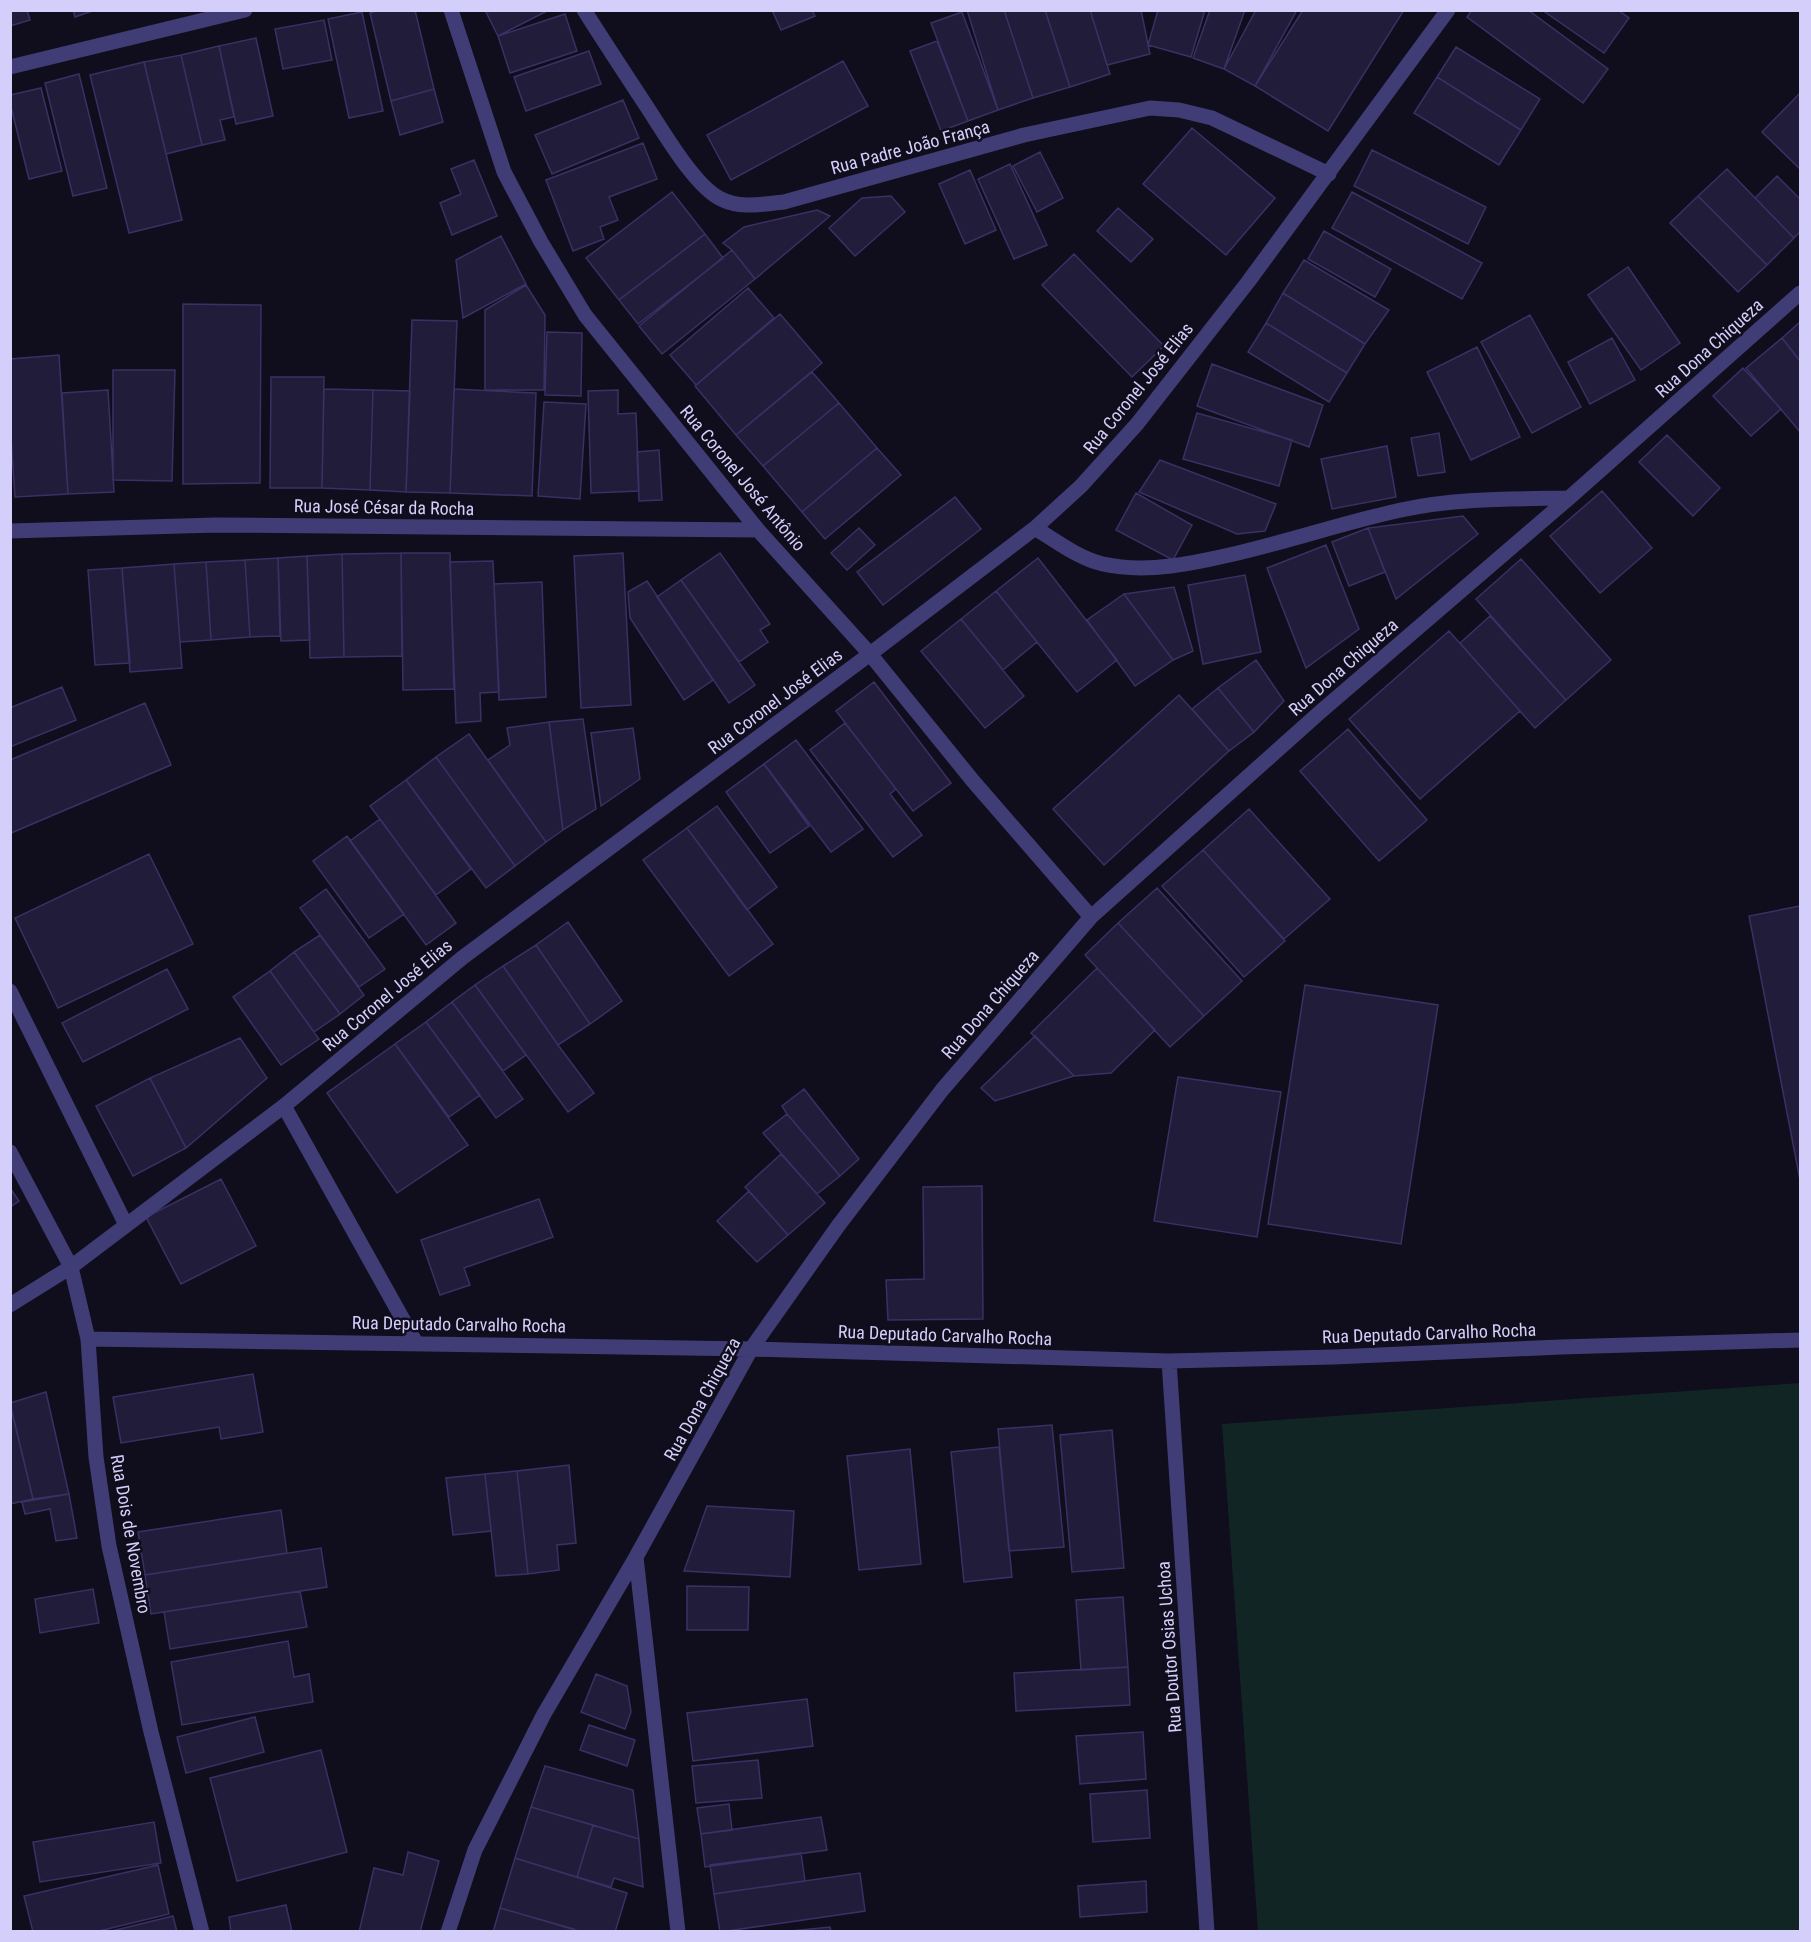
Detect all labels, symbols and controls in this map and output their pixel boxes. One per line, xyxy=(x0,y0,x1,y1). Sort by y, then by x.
street label: Rua Padre João França xyxy=(828,116,992,178)
street label: Rua Dona Chiqueza xyxy=(1651,294,1767,402)
street label: Rua Coronel José Elias xyxy=(1079,318,1197,458)
street label: Rua Coronel José Antônio xyxy=(676,401,810,555)
street label: Rua José César da Rocha xyxy=(294,495,474,519)
street label: Rua Dona Chiqueza xyxy=(1284,614,1402,720)
street label: Rua Coronel José Elias xyxy=(704,644,846,758)
street label: Rua Coronel José Elias xyxy=(318,935,456,1055)
street label: Rua Dona Chiqueza xyxy=(937,945,1043,1063)
street label: Rua Deputado Carvalho Rocha xyxy=(352,1312,566,1336)
street label: Rua Deputado Carvalho Rocha xyxy=(1322,1319,1536,1347)
street label: Rua Deputado Carvalho Rocha xyxy=(838,1321,1052,1349)
street label: Rua Dona Chiqueza xyxy=(659,1334,745,1464)
street label: Rua Dois de Novembro xyxy=(107,1453,155,1615)
street label: Rua Doutor Osias Uchoa xyxy=(1153,1561,1185,1733)

